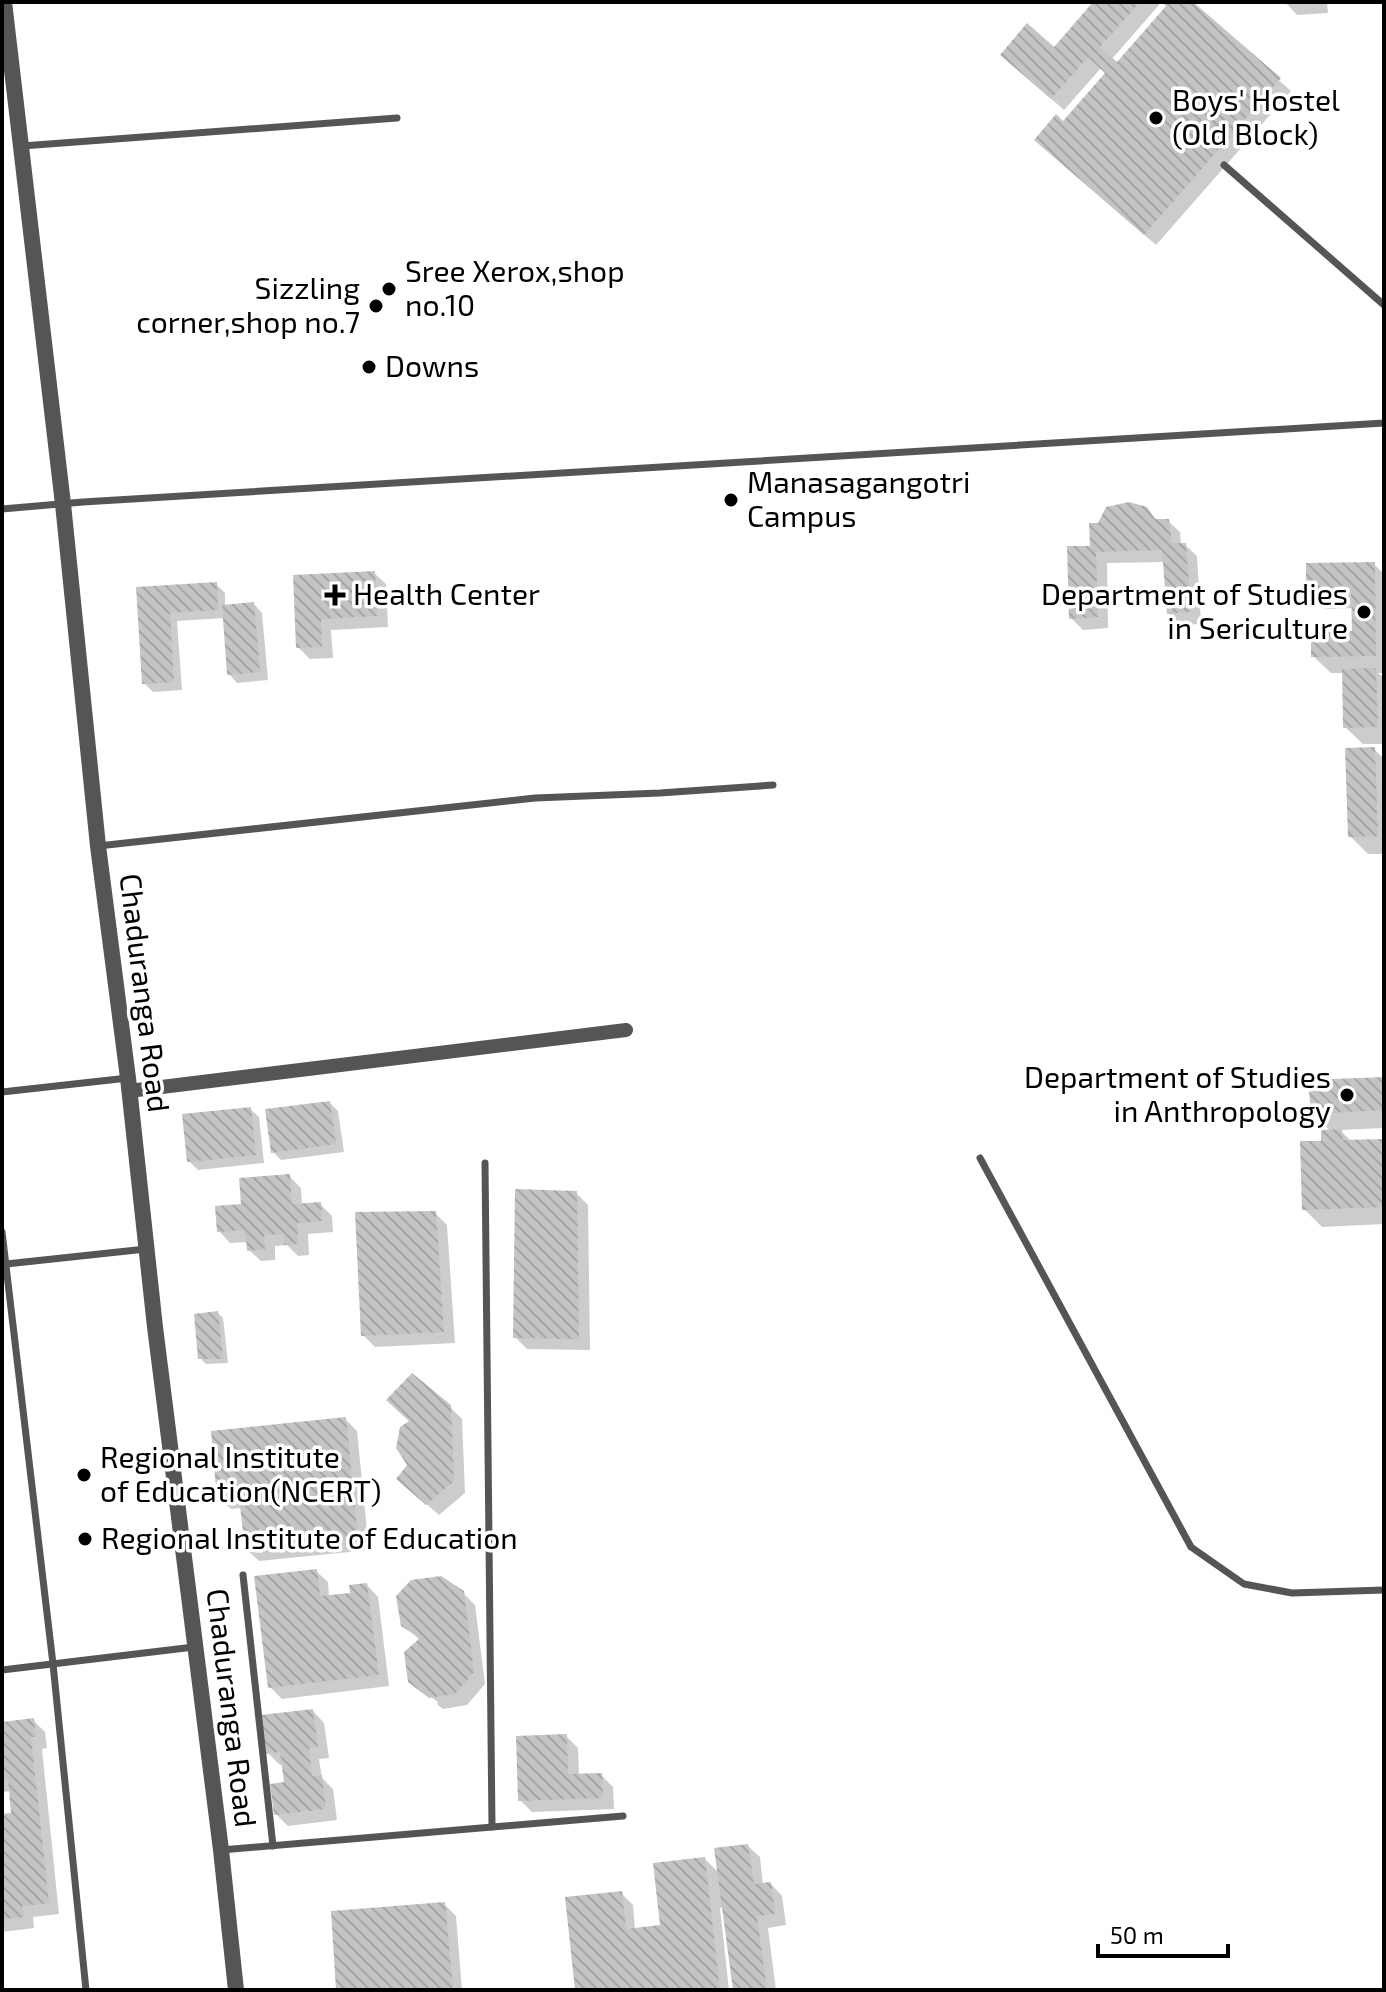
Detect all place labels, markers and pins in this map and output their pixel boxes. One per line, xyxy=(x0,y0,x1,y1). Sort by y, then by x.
place label: Boys' Hostel (Old Block) xyxy=(1172,81,1340,151)
marker: Boys' Hostel (Old Block) xyxy=(1147,109,1165,127)
place label: Sree Xerox,shop no.10 xyxy=(405,252,625,322)
place label: Sizzling corner,shop no.7 xyxy=(136,269,360,339)
marker: Sree Xerox,shop no.10 xyxy=(380,280,398,298)
marker: Sizzling corner,shop no.7 xyxy=(367,297,385,315)
place label: Downs xyxy=(385,347,479,383)
marker: Downs xyxy=(360,358,378,376)
place label: Manasagangotri Campus xyxy=(747,463,970,533)
marker: Manasagangotri Campus xyxy=(722,491,740,509)
place label: Health Center xyxy=(353,575,540,611)
place label: Department of Studies in Sericulture xyxy=(1041,575,1348,645)
marker: Health Center xyxy=(324,584,346,606)
marker: Department of Studies in Sericulture xyxy=(1355,603,1373,621)
place label: Department of Studies in Anthropology xyxy=(1024,1058,1331,1128)
marker: Department of Studies in Anthropology xyxy=(1338,1086,1356,1104)
place label: Regional Institute of Education(NCERT) xyxy=(100,1438,382,1508)
marker: Regional Institute of Education(NCERT) xyxy=(75,1466,93,1484)
place label: Regional Institute of Education xyxy=(101,1519,518,1555)
marker: Regional Institute of Education xyxy=(76,1530,94,1548)

